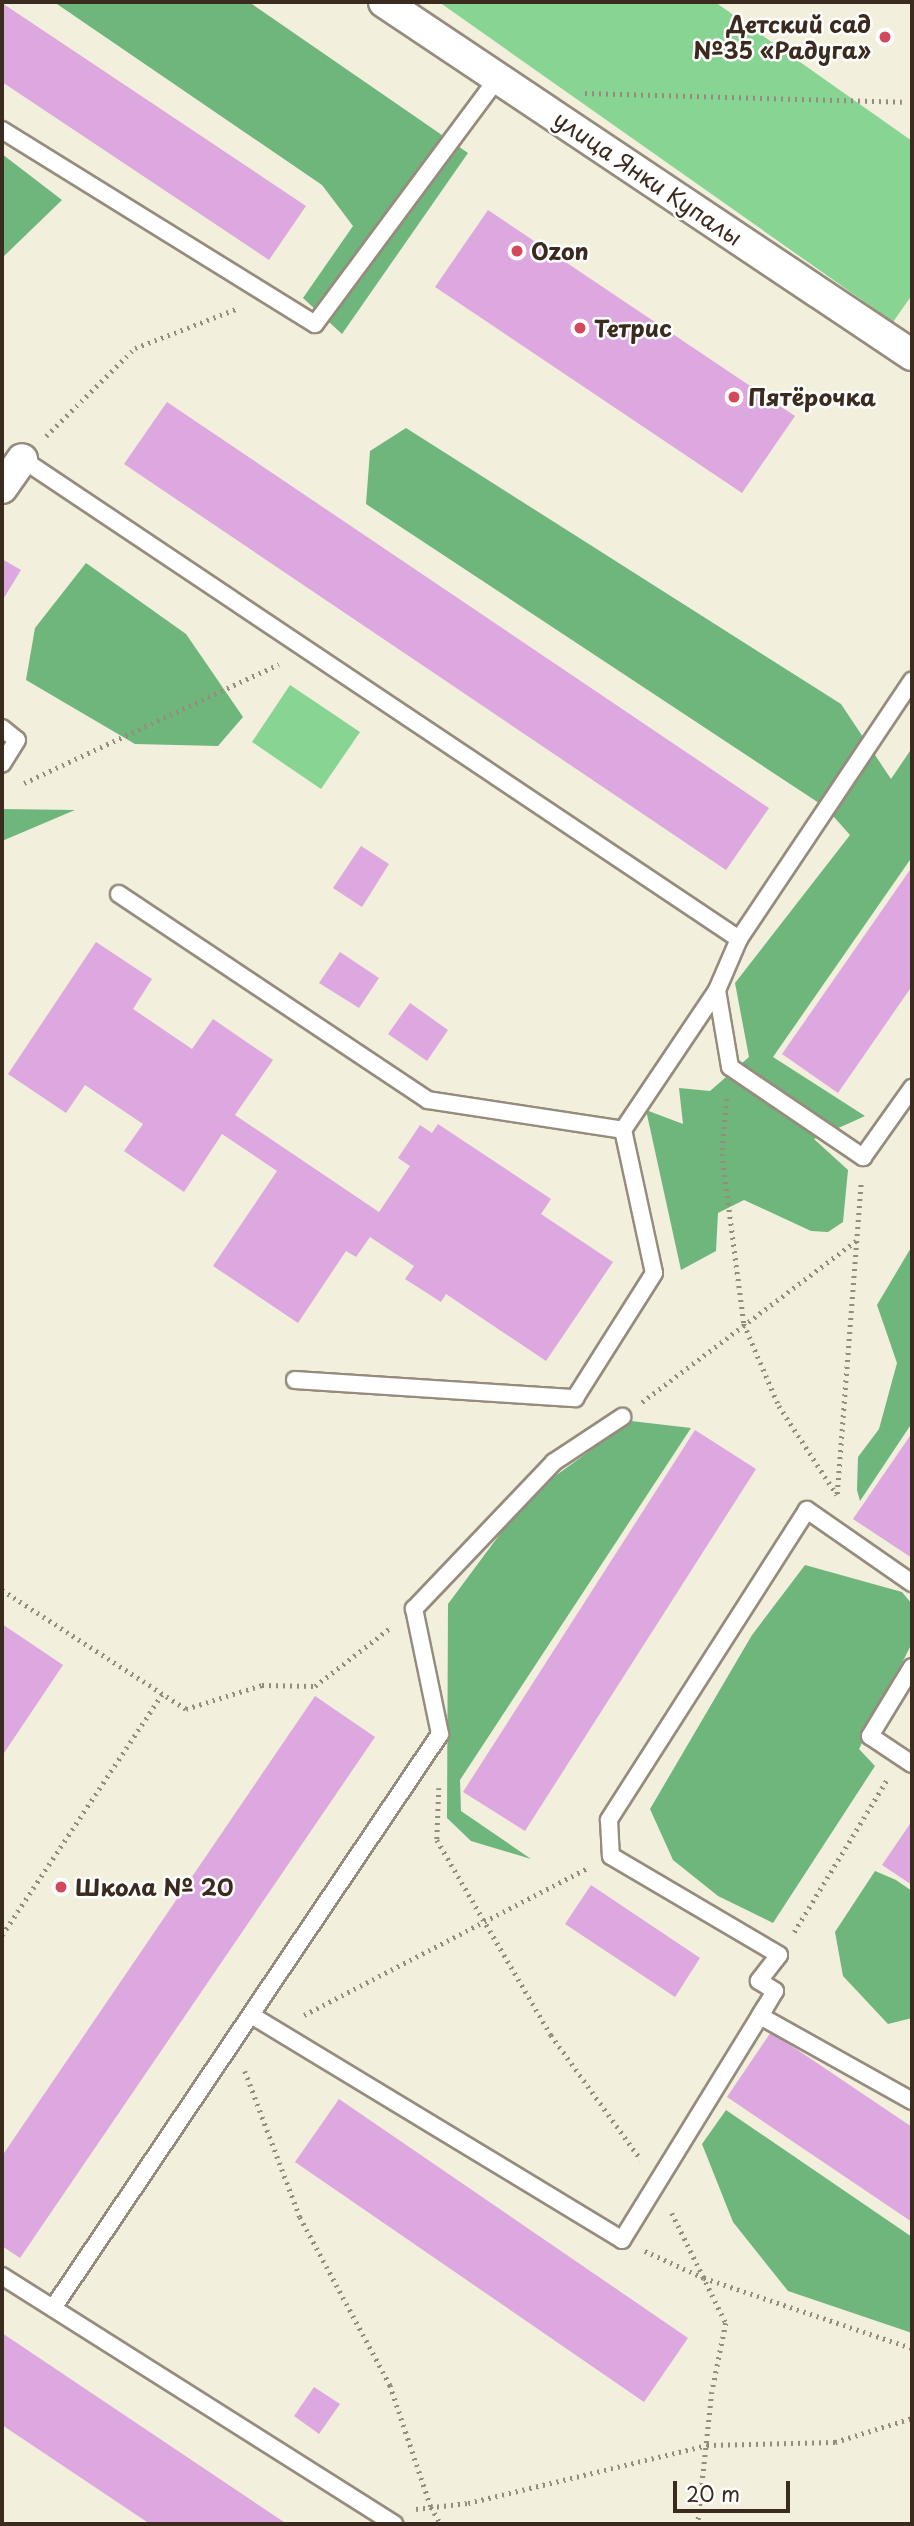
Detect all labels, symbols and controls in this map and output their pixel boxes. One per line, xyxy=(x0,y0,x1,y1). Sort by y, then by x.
place label: Детский сад №35 «Радуга» xyxy=(693,10,871,64)
marker: Детский сад №35 «Радуга» xyxy=(877,29,893,45)
street label: улица Янки Купалы xyxy=(547,104,749,252)
place label: Ozon xyxy=(531,237,589,265)
marker: Ozon xyxy=(509,243,525,259)
place label: Тетрис xyxy=(594,314,672,342)
marker: Тетрис xyxy=(572,320,588,336)
place label: Пятёрочка xyxy=(748,383,876,411)
marker: Пятёрочка xyxy=(726,389,742,405)
place label: Школа № 20 xyxy=(75,1873,235,1901)
marker: Школа № 20 xyxy=(53,1879,69,1895)
scale bar xyxy=(676,2466,793,2510)
text: 20 m xyxy=(686,2477,740,2509)

